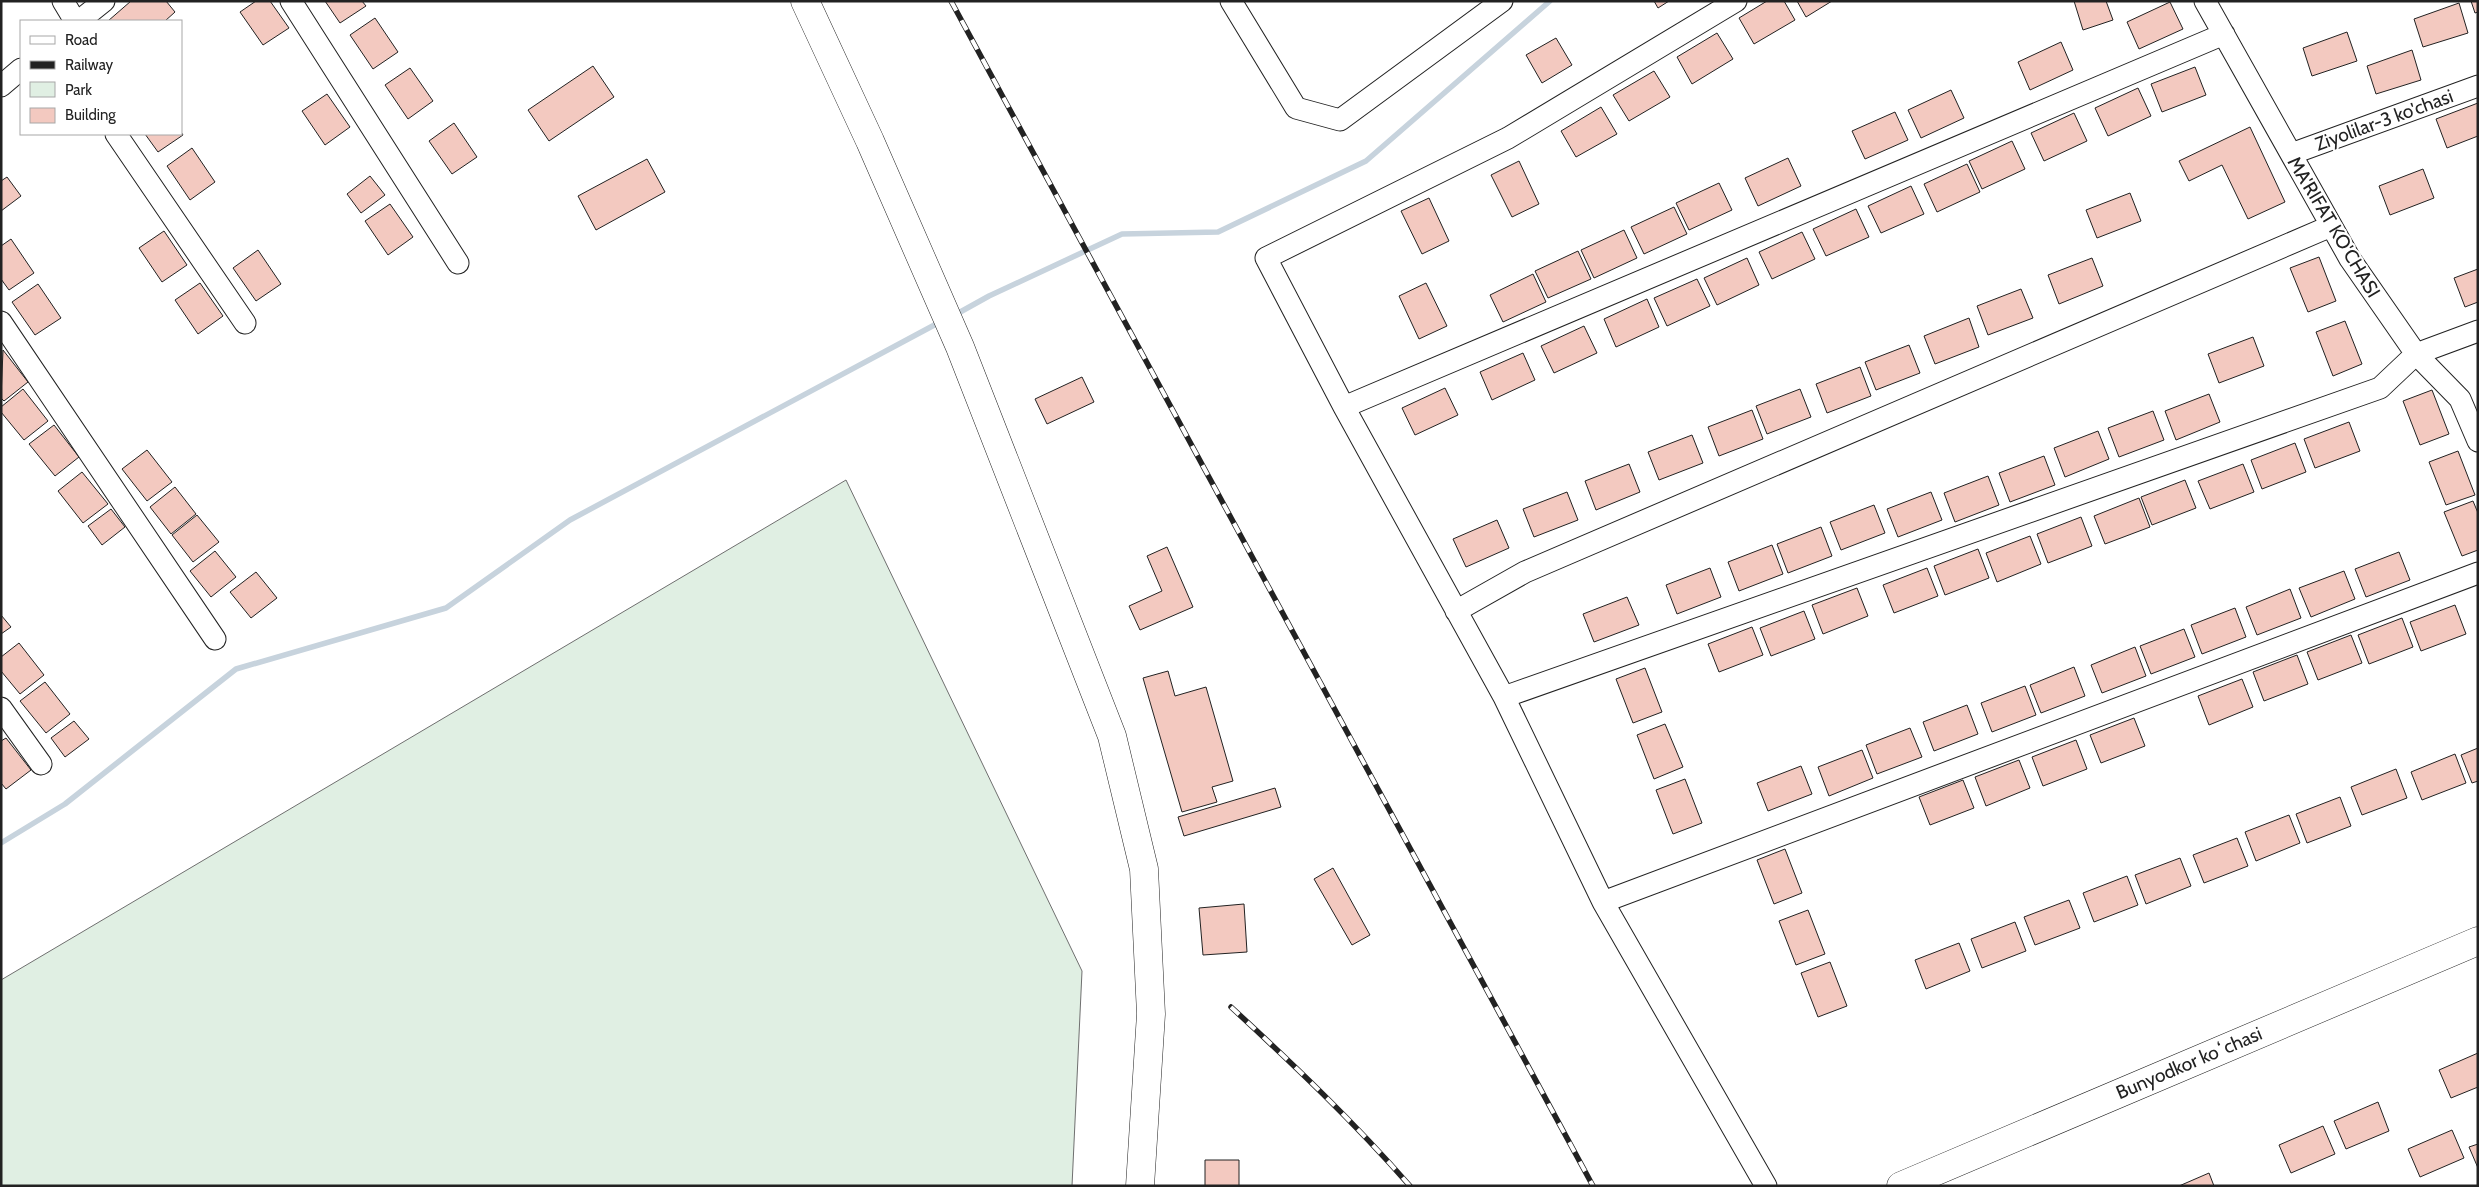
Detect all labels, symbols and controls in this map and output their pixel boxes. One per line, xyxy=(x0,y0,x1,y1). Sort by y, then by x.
legend xyxy=(20,20,182,135)
text: Road xyxy=(65,31,98,49)
text: Railway xyxy=(65,56,114,74)
text: Park xyxy=(65,81,92,99)
street label: Ziyolilar-3 ko'chasi xyxy=(2312,84,2456,156)
text: Building xyxy=(65,106,116,124)
street label: MA'RIFAT KO'CHASI xyxy=(2283,152,2385,302)
street label: Bunyodkor koʻchasi xyxy=(2113,1022,2265,1104)

